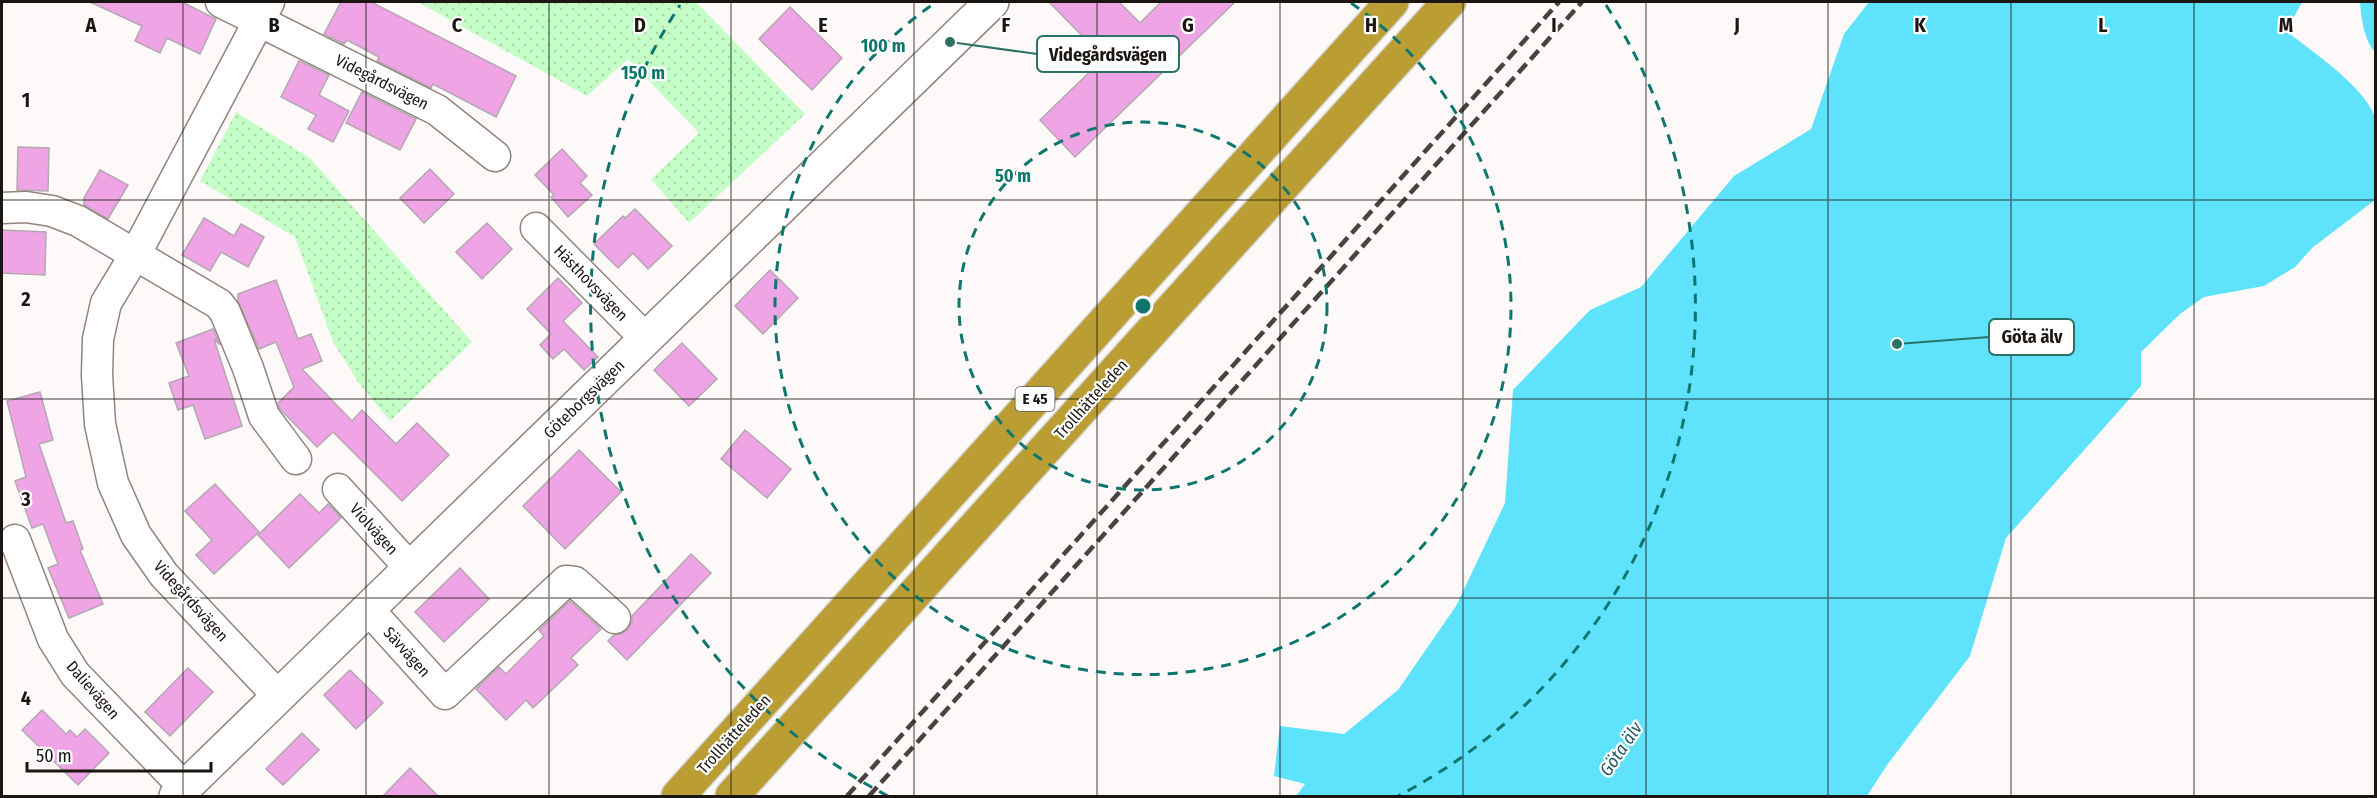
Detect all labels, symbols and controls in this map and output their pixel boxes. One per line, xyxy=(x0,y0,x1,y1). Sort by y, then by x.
text: A xyxy=(85,13,98,37)
text: B xyxy=(268,13,280,37)
text: C xyxy=(452,13,463,37)
text: D xyxy=(634,13,646,37)
text: E xyxy=(818,13,828,37)
text: F xyxy=(1002,13,1011,37)
text: G xyxy=(1182,13,1194,37)
text: H xyxy=(1365,13,1377,37)
text: I xyxy=(1551,13,1557,37)
text: J xyxy=(1733,13,1740,37)
text: K xyxy=(1914,13,1926,37)
text: L xyxy=(2098,13,2108,37)
text: M xyxy=(2279,13,2293,37)
text: 100 m xyxy=(861,35,905,57)
callout: Videgårdsvägen xyxy=(1037,36,1179,72)
text: Videgårdsvägen xyxy=(1048,44,1167,66)
street label: Videgårdsvägen xyxy=(332,50,432,114)
text: 150 m xyxy=(621,62,665,84)
text: 1 xyxy=(22,88,30,112)
text: 50 m xyxy=(995,165,1031,187)
street label: Hästhovsvägen xyxy=(550,241,632,325)
text: 2 xyxy=(20,287,31,311)
centre of rings xyxy=(1133,296,1153,316)
callout: Göta älv xyxy=(1989,319,2074,355)
text: Göta älv xyxy=(2001,326,2063,348)
street label: Trollhätteleden xyxy=(1050,355,1132,443)
street label: Göteborgsvägen xyxy=(540,356,628,442)
road number: E 45 xyxy=(1016,387,1054,411)
text: 3 xyxy=(20,487,31,511)
street label: Violvägen xyxy=(346,499,402,559)
street label: Videgårdsvägen xyxy=(150,557,232,645)
street label: Sävvägen xyxy=(380,623,434,681)
street label: Dalievägen xyxy=(63,657,123,723)
text: 4 xyxy=(21,686,31,710)
street label: Trollhätteleden xyxy=(693,690,775,778)
water label: Göta älv xyxy=(1595,717,1648,780)
scale bar xyxy=(27,735,212,773)
text: 50 m xyxy=(36,745,72,767)

